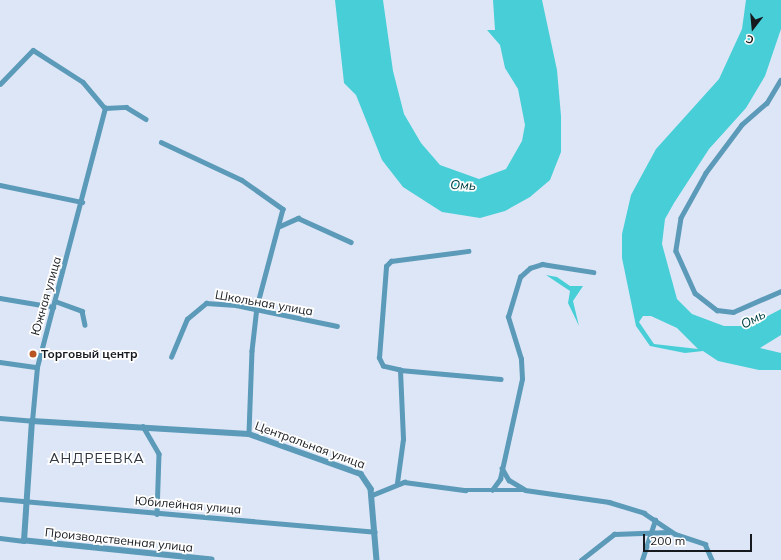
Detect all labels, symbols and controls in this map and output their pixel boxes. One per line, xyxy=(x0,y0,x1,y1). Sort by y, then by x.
north arrow xyxy=(733,8,773,48)
text: С xyxy=(744,32,755,47)
water label: Омь xyxy=(450,177,476,193)
street label: Южная улица xyxy=(28,255,64,337)
street label: Школьная улица xyxy=(214,287,314,319)
water label: Омь xyxy=(738,306,768,332)
place label: Торговый центр xyxy=(41,347,138,361)
marker: Торговый центр xyxy=(28,349,38,359)
street label: Центральная улица xyxy=(253,418,367,472)
district label: АНДРЕЕВКА xyxy=(49,450,145,466)
street label: Юбилейная улица xyxy=(134,493,242,517)
street label: Производственная улица xyxy=(44,525,194,555)
scale bar xyxy=(645,526,754,552)
text: 200 m xyxy=(650,533,685,548)

